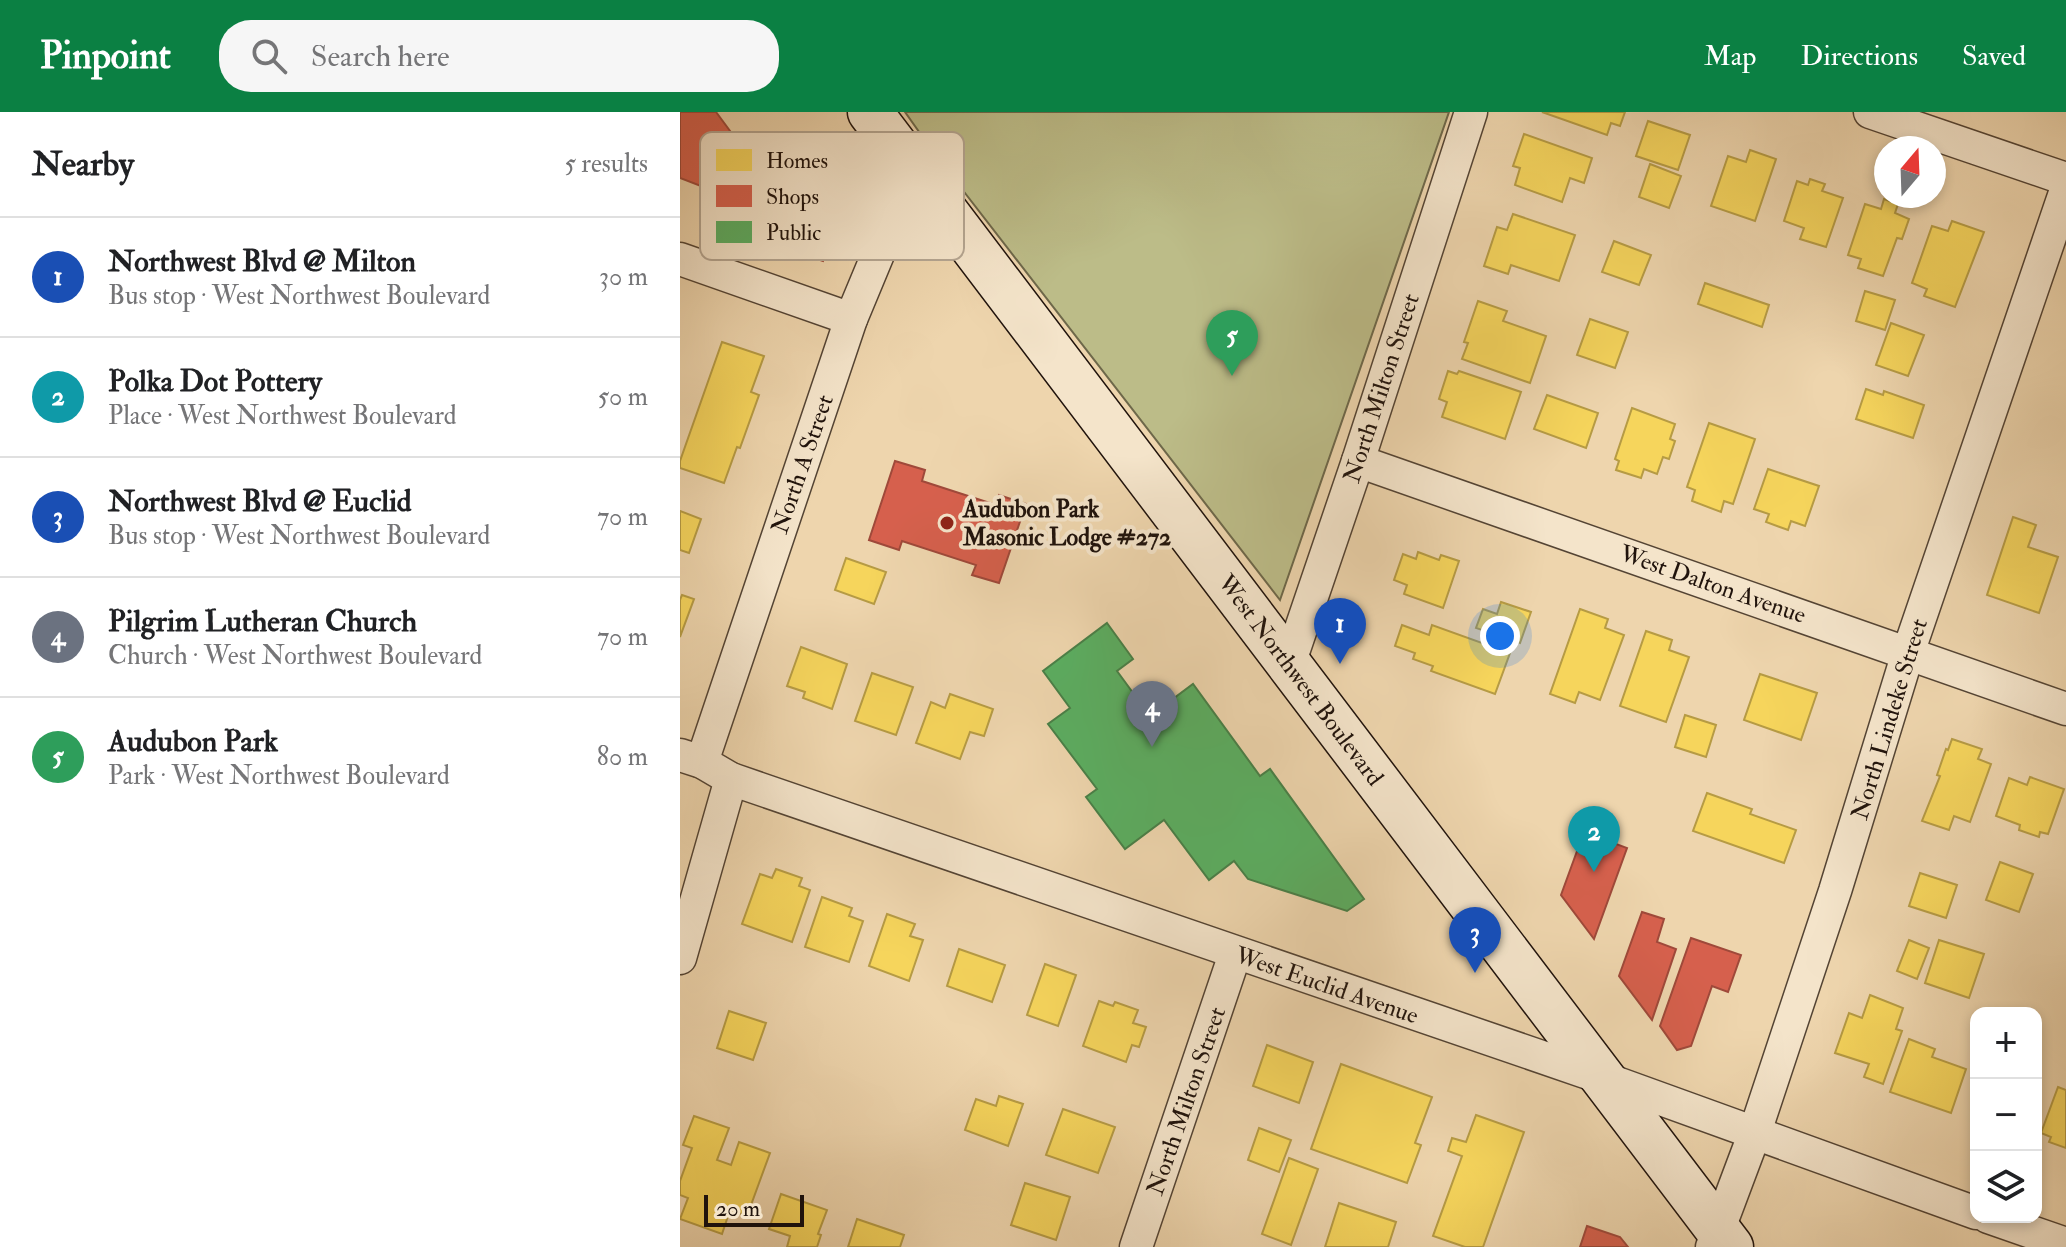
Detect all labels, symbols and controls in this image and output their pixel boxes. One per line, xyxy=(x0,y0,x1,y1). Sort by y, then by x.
search box xyxy=(219,20,779,92)
text: Pinpoint xyxy=(40,32,171,80)
icon: search xyxy=(247,34,291,78)
text: Search here xyxy=(311,38,450,75)
text: Map xyxy=(1704,39,1757,74)
text: Directions xyxy=(1801,39,1918,74)
text: Saved xyxy=(1962,39,2026,74)
legend xyxy=(700,132,964,260)
north arrow xyxy=(1874,136,1946,208)
text: Nearby xyxy=(32,143,134,186)
text: Homes xyxy=(766,147,828,175)
text: 5 results xyxy=(564,148,648,180)
text: Shops xyxy=(766,183,819,212)
text: Public xyxy=(766,219,821,247)
text: Northwest Blvd @ Milton xyxy=(108,243,416,280)
text: 1 xyxy=(53,261,63,293)
text: 30 m xyxy=(599,261,648,293)
text: Bus stop · West Northwest Boulevard xyxy=(108,280,490,312)
street label: North Milton Street xyxy=(1336,290,1427,487)
pin: 5 xyxy=(1206,310,1258,376)
text: Polka Dot Pottery xyxy=(108,363,322,400)
text: 2 xyxy=(51,381,65,413)
text: 50 m xyxy=(598,381,648,413)
street label: North A Street xyxy=(764,390,841,538)
text: Place · West Northwest Boulevard xyxy=(108,400,456,432)
text: Northwest Blvd @ Euclid xyxy=(108,483,412,520)
place label: Audubon Park Masonic Lodge #272 xyxy=(962,494,1171,553)
text: 3 xyxy=(53,501,63,533)
text: 70 m xyxy=(597,501,648,533)
marker: Audubon Park Masonic Lodge #272 xyxy=(938,514,956,532)
text: Bus stop · West Northwest Boulevard xyxy=(108,520,490,552)
street label: West Dalton Avenue xyxy=(1615,538,1810,631)
street label: West Northwest Boulevard xyxy=(1210,568,1390,792)
pin: 1 xyxy=(1314,598,1366,664)
text: Pilgrim Lutheran Church xyxy=(108,603,417,640)
street label: North Lindeke Street xyxy=(1844,615,1935,824)
your location xyxy=(1480,616,1520,656)
text: 4 xyxy=(51,621,65,653)
text: 70 m xyxy=(597,621,648,653)
text: Church · West Northwest Boulevard xyxy=(108,640,482,672)
pin: 4 xyxy=(1126,681,1178,747)
text: Audubon Park xyxy=(108,723,278,760)
text: 5 xyxy=(52,741,64,773)
text: 80 m xyxy=(597,741,648,773)
text: Park · West Northwest Boulevard xyxy=(108,760,450,792)
pin: 2 xyxy=(1568,806,1620,872)
pin: 3 xyxy=(1449,907,1501,973)
street label: West Euclid Avenue xyxy=(1230,939,1422,1031)
street label: North Milton Street xyxy=(1140,1003,1233,1199)
map controls xyxy=(1970,1007,2042,1223)
button: + xyxy=(1970,1007,2042,1079)
button: − xyxy=(1970,1079,2042,1151)
button: layers xyxy=(1970,1151,2042,1223)
scale bar xyxy=(704,1191,804,1227)
text: 20 m xyxy=(716,1195,760,1223)

